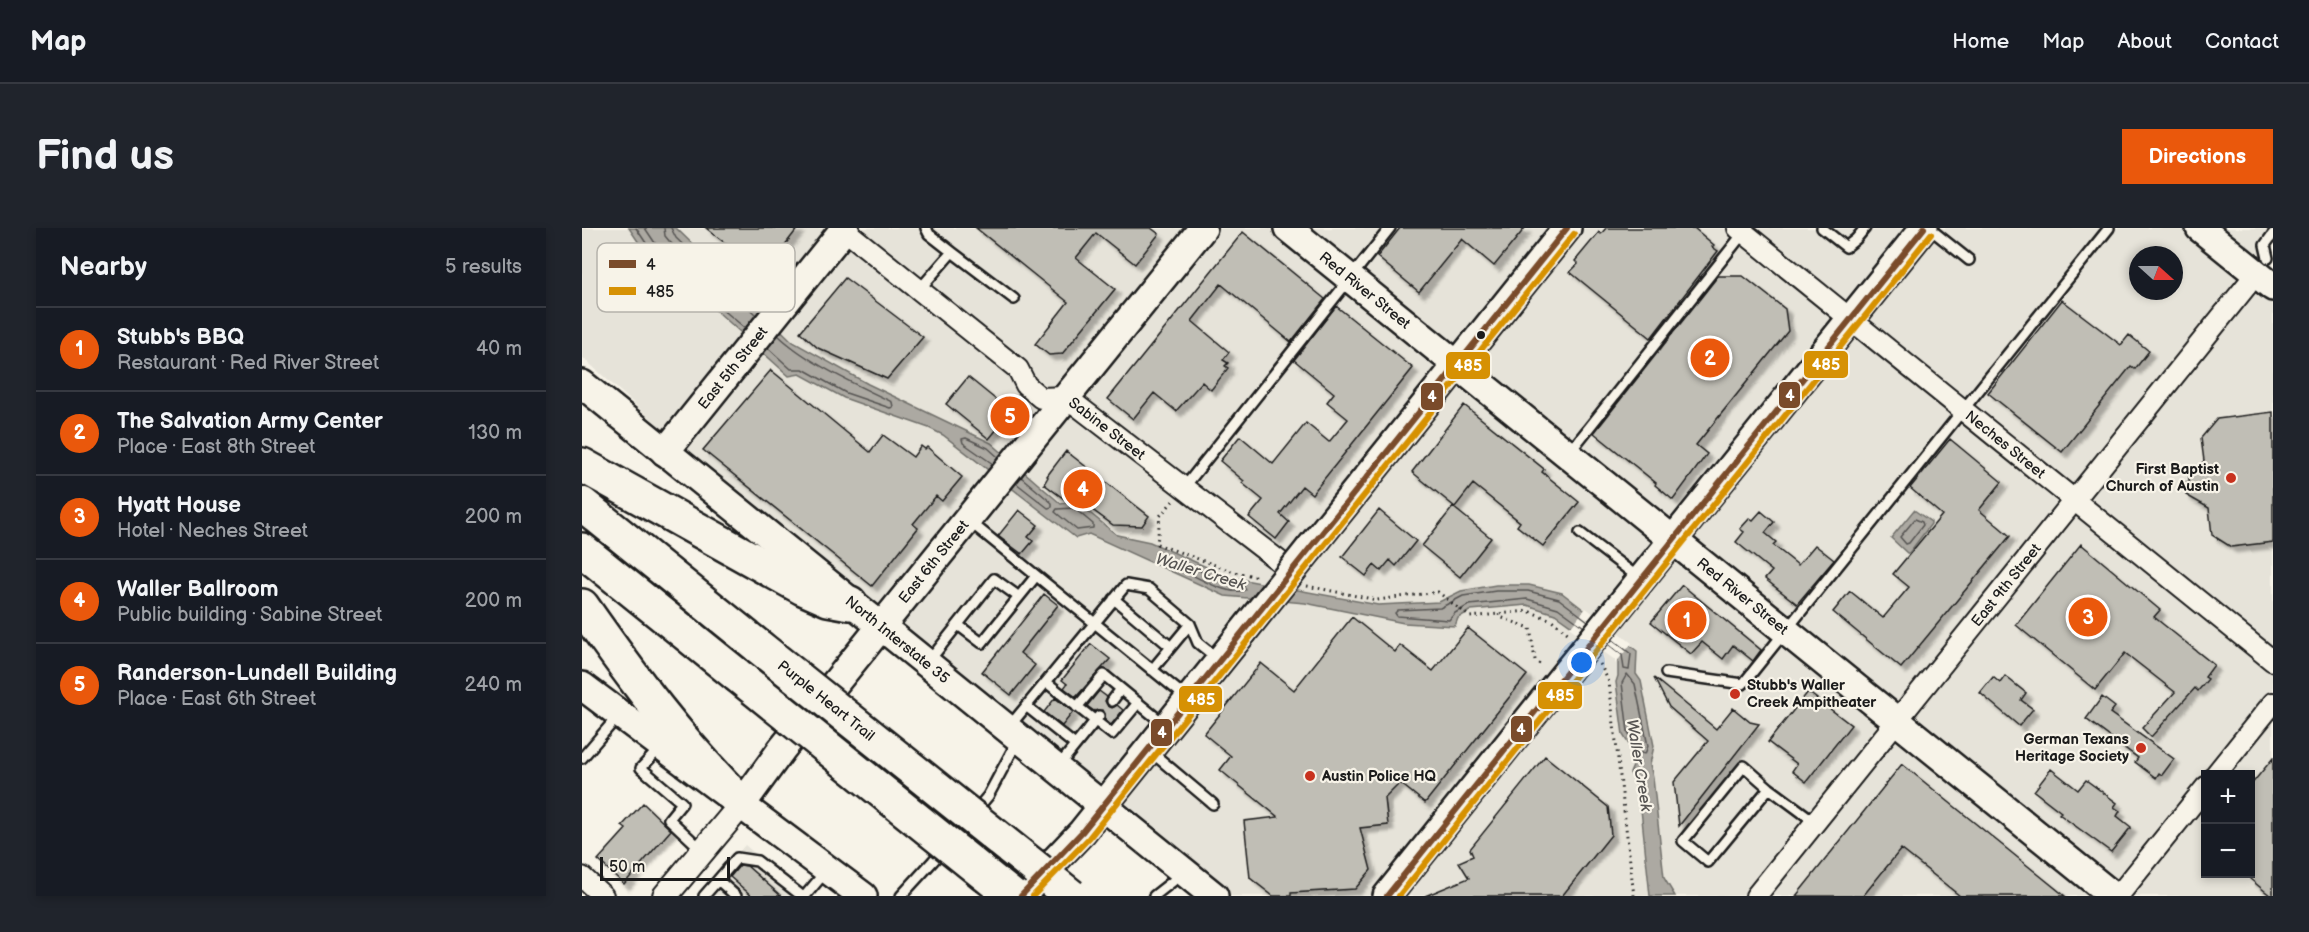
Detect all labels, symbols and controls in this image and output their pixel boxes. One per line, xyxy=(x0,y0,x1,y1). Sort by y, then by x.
text: Map xyxy=(30,25,86,58)
text: Home xyxy=(1952,29,2009,54)
text: Map xyxy=(2042,29,2084,54)
text: About xyxy=(2117,29,2172,54)
text: Contact xyxy=(2205,29,2279,54)
button: Directions xyxy=(2122,129,2273,184)
text: Find us xyxy=(36,131,174,182)
legend xyxy=(597,243,795,312)
north arrow xyxy=(2129,246,2183,300)
street label: Red River Street xyxy=(1315,248,1415,334)
text: Nearby xyxy=(60,252,147,283)
text: 5 results xyxy=(445,255,522,279)
text: 4 xyxy=(646,256,656,275)
text: 485 xyxy=(646,283,674,302)
street label: East 5th Street xyxy=(694,322,772,413)
text: Stubb's BBQ xyxy=(117,324,244,351)
unlabelled marker xyxy=(1475,329,1487,341)
pin: 2 xyxy=(1690,336,1730,380)
text: 1 xyxy=(75,337,84,361)
text: 40 m xyxy=(476,337,522,361)
line badge: 485 xyxy=(1803,350,1849,379)
text: Restaurant · Red River Street xyxy=(117,351,379,375)
line badge: 485 xyxy=(1445,351,1491,380)
text: 485 xyxy=(1812,356,1840,375)
text: 485 xyxy=(1454,357,1482,376)
line badge: 4 xyxy=(1778,381,1801,409)
line badge: 4 xyxy=(1420,382,1444,411)
text: 4 xyxy=(1785,387,1795,406)
text: 4 xyxy=(1427,388,1437,407)
street label: Sabine Street xyxy=(1064,393,1149,465)
pin: 5 xyxy=(990,394,1030,438)
street label: Neches Street xyxy=(1961,407,2049,483)
text: The Salvation Army Center xyxy=(117,408,383,435)
text: 2 xyxy=(74,421,85,445)
text: 130 m xyxy=(468,421,522,445)
text: Place · East 8th Street xyxy=(117,435,315,459)
place label: First Baptist Church of Austin xyxy=(2106,460,2219,496)
pin: 4 xyxy=(1064,466,1102,512)
marker: First Baptist Church of Austin xyxy=(2224,471,2238,485)
text: Hyatt House xyxy=(117,492,241,519)
text: 3 xyxy=(74,505,85,529)
text: 200 m xyxy=(465,505,522,529)
street label: East 6th Street xyxy=(895,516,973,607)
text: Hotel · Neches Street xyxy=(117,519,308,543)
street label: East 9th Street xyxy=(1967,540,2046,631)
water label: Waller Creek xyxy=(1153,550,1249,595)
street label: Red River Street xyxy=(1693,554,1792,639)
text: Waller Ballroom xyxy=(117,576,279,603)
text: 4 xyxy=(74,589,85,613)
text: 200 m xyxy=(465,589,522,613)
street label: North Interstate 35 xyxy=(841,592,953,688)
pin: 3 xyxy=(2068,594,2108,640)
pin: 1 xyxy=(1668,598,1706,642)
text: Public building · Sabine Street xyxy=(117,603,382,627)
your location xyxy=(1567,648,1596,677)
street label: Purple Heart Trail xyxy=(773,656,878,746)
text: Randerson-Lundell Building xyxy=(117,660,397,687)
text: 5 xyxy=(74,673,85,697)
text: 240 m xyxy=(465,673,522,697)
place label: Stubb's Waller Creek Ampitheater xyxy=(1747,676,1877,712)
line badge: 485 xyxy=(1537,681,1583,710)
line badge: 485 xyxy=(1178,685,1223,713)
text: Place · East 6th Street xyxy=(117,687,316,711)
text: 485 xyxy=(1546,687,1574,706)
marker: Stubb's Waller Creek Ampitheater xyxy=(1728,687,1742,701)
text: 485 xyxy=(1187,691,1215,710)
line badge: 4 xyxy=(1510,715,1533,743)
line badge: 4 xyxy=(1150,718,1173,747)
water label: Waller Creek xyxy=(1622,718,1655,814)
text: 4 xyxy=(1516,721,1526,740)
text: 4 xyxy=(1157,724,1167,743)
place label: German Texans Heritage Society xyxy=(2015,730,2129,766)
marker: German Texans Heritage Society xyxy=(2134,741,2148,755)
place label: Austin Police HQ xyxy=(1321,767,1436,786)
marker: Austin Police HQ xyxy=(1303,769,1317,783)
map controls xyxy=(2201,770,2255,878)
button: + xyxy=(2201,770,2255,824)
button: − xyxy=(2201,824,2255,878)
scale bar xyxy=(600,854,730,882)
text: 50 m xyxy=(609,858,645,877)

